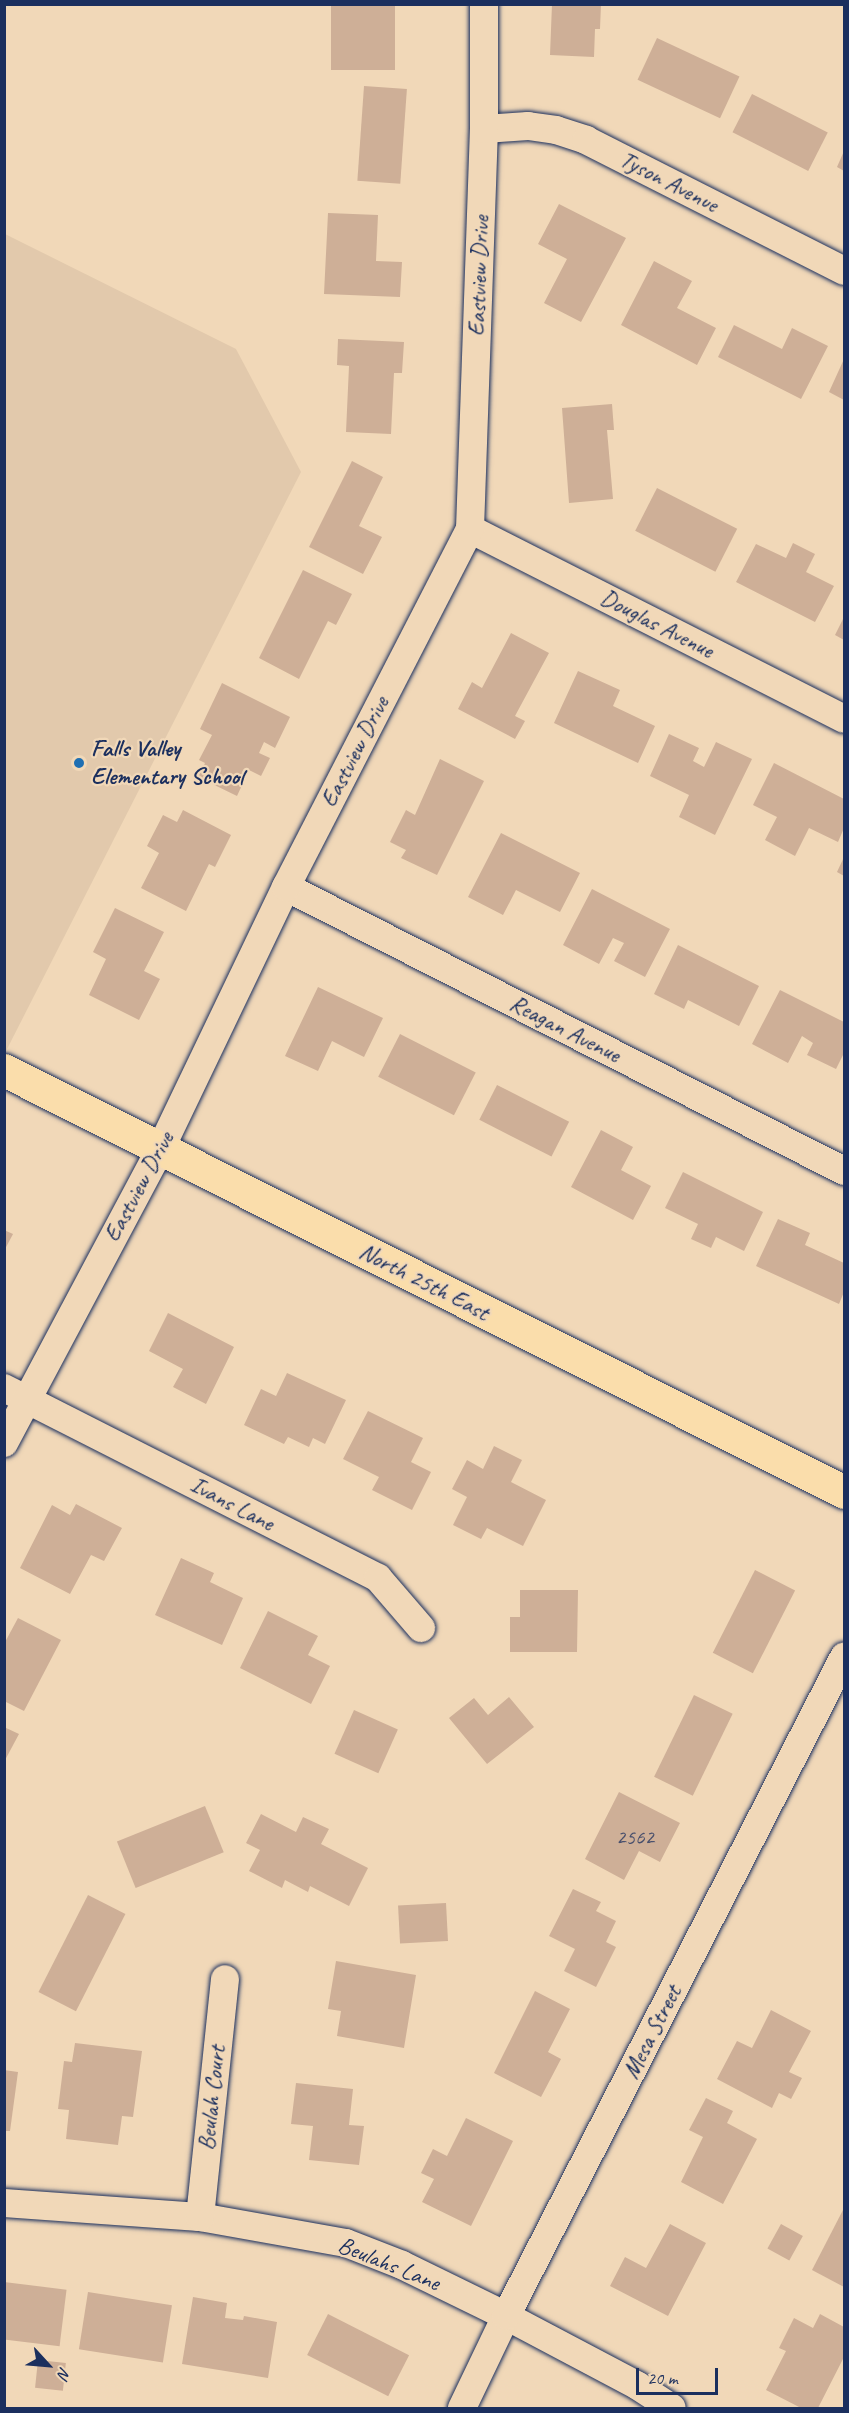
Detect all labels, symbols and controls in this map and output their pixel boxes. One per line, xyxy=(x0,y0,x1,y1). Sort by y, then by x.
street label: Tyson Avenue xyxy=(615,145,723,219)
street label: Eastview Drive xyxy=(462,215,496,337)
street label: Douglas Avenue xyxy=(596,583,718,665)
street label: Eastview Drive xyxy=(315,692,395,812)
place label: Falls Valley Elementary School xyxy=(91,735,243,791)
marker: Falls Valley Elementary School xyxy=(72,756,86,770)
street label: Reagan Avenue xyxy=(505,989,625,1069)
street label: Eastview Drive xyxy=(98,1127,180,1247)
street label: North 25th East xyxy=(354,1237,494,1327)
street label: Ivans Lane xyxy=(185,1470,279,1538)
house number: 2562 xyxy=(616,1824,654,1850)
street label: Mesa Street xyxy=(616,1980,688,2084)
street label: Beulah Court xyxy=(192,2044,232,2152)
street label: Beulahs Lane xyxy=(334,2231,444,2297)
north arrow xyxy=(18,2335,78,2395)
scale bar xyxy=(639,2356,722,2394)
text: N xyxy=(53,2364,75,2382)
text: 20 m xyxy=(647,2367,678,2389)

